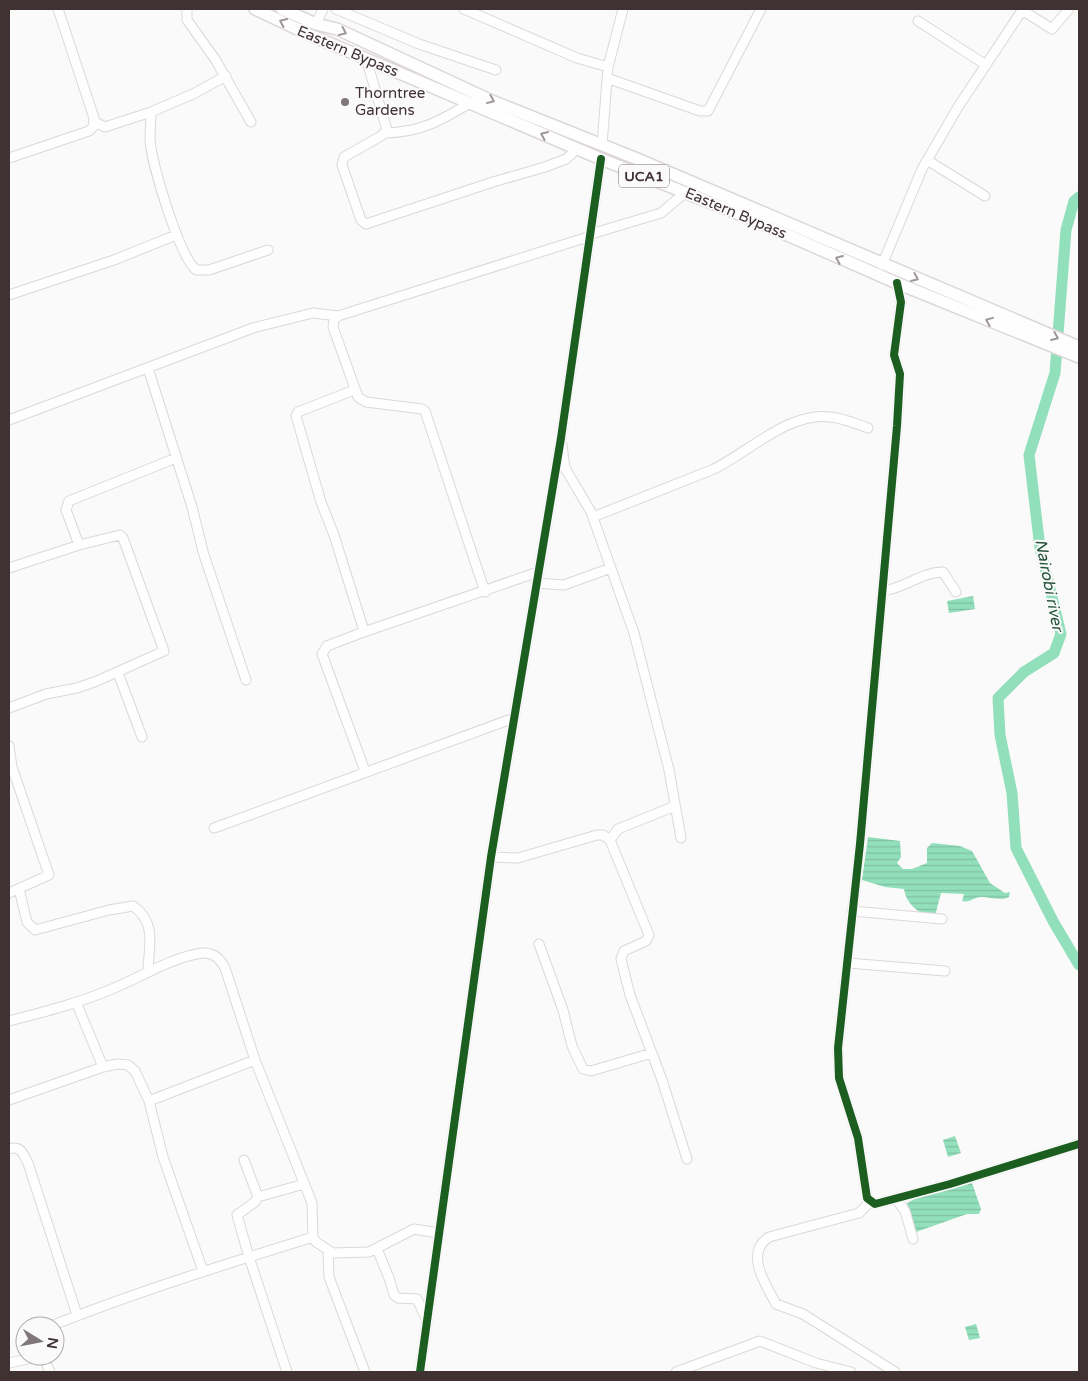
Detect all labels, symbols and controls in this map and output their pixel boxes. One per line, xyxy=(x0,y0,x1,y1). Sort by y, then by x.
one-way arrow xyxy=(279,18,288,28)
street label: Eastern Bypass xyxy=(295,22,401,80)
one-way arrow xyxy=(338,26,347,37)
place label: Thorntree Gardens xyxy=(355,84,425,119)
one-way arrow xyxy=(486,94,495,105)
marker: Thorntree Gardens xyxy=(339,96,351,108)
one-way arrow xyxy=(540,131,549,141)
road number: UCA1 xyxy=(619,165,669,188)
street label: Eastern Bypass xyxy=(683,184,789,242)
one-way arrow xyxy=(835,254,844,265)
one-way arrow xyxy=(910,272,919,283)
one-way arrow xyxy=(985,317,994,327)
one-way arrow xyxy=(1050,331,1059,341)
water label: Nairobi river xyxy=(1030,537,1068,635)
north arrow xyxy=(15,1316,65,1366)
text: N xyxy=(43,1336,62,1350)

